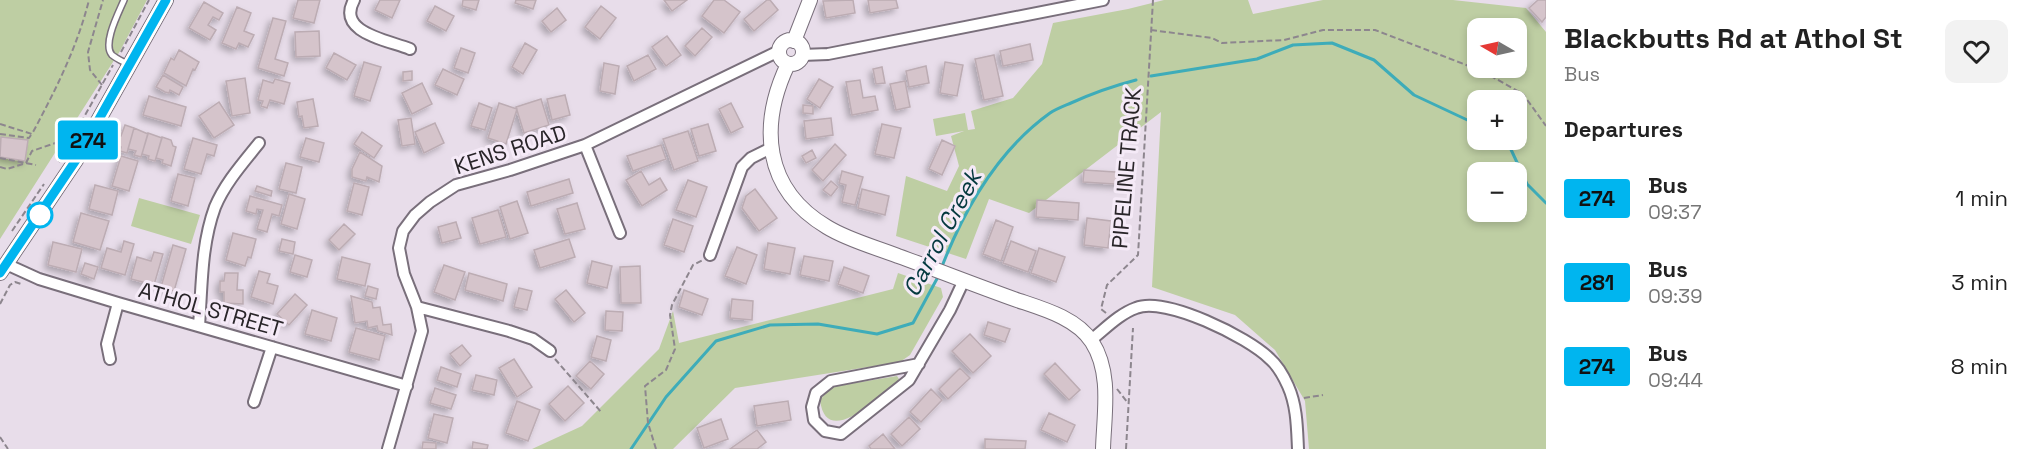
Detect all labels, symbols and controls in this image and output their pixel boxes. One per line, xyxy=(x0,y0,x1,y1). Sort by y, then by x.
north arrow xyxy=(1467,18,1527,78)
map controls xyxy=(1467,18,1527,222)
text: Blackbutts Rd at Athol St xyxy=(1564,20,1903,56)
button: heart xyxy=(1945,20,2008,83)
text: Bus xyxy=(1564,61,1600,87)
street label: PIPELINE TRACK xyxy=(1105,86,1147,250)
button: + xyxy=(1467,90,1527,150)
text: Departures xyxy=(1564,115,1683,143)
street label: KENS ROAD xyxy=(450,118,570,180)
line badge: 274 xyxy=(54,120,122,160)
text: 274 xyxy=(70,127,106,154)
water label: Carrol Creek xyxy=(896,162,990,302)
button: − xyxy=(1467,162,1527,222)
text: Bus xyxy=(1648,171,1688,199)
text: 1 min xyxy=(1955,184,2008,212)
text: 274 xyxy=(1579,185,1615,212)
text: 09:37 xyxy=(1648,199,1701,225)
unlabelled marker xyxy=(27,202,53,228)
text: Bus xyxy=(1648,255,1688,283)
text: 3 min xyxy=(1951,268,2008,296)
text: 281 xyxy=(1580,269,1614,296)
street label: ATHOL STREET xyxy=(136,275,286,343)
text: 09:39 xyxy=(1648,283,1702,309)
text: Bus xyxy=(1648,339,1688,367)
text: 8 min xyxy=(1951,352,2008,380)
text: 274 xyxy=(1579,353,1615,380)
text: 09:44 xyxy=(1648,367,1703,393)

